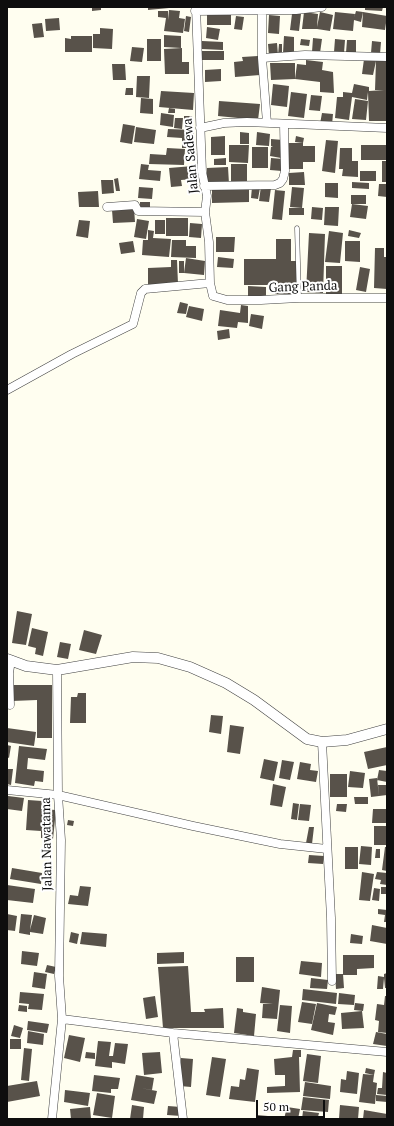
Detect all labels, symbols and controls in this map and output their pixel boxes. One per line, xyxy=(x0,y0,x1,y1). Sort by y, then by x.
street label: Jalan Sadewa xyxy=(180,118,202,194)
street label: Gang Panda xyxy=(268,278,338,296)
street label: Jalan Nawatama xyxy=(38,797,56,891)
scale bar xyxy=(258,1092,327,1118)
text: 50 m xyxy=(263,1099,289,1114)

